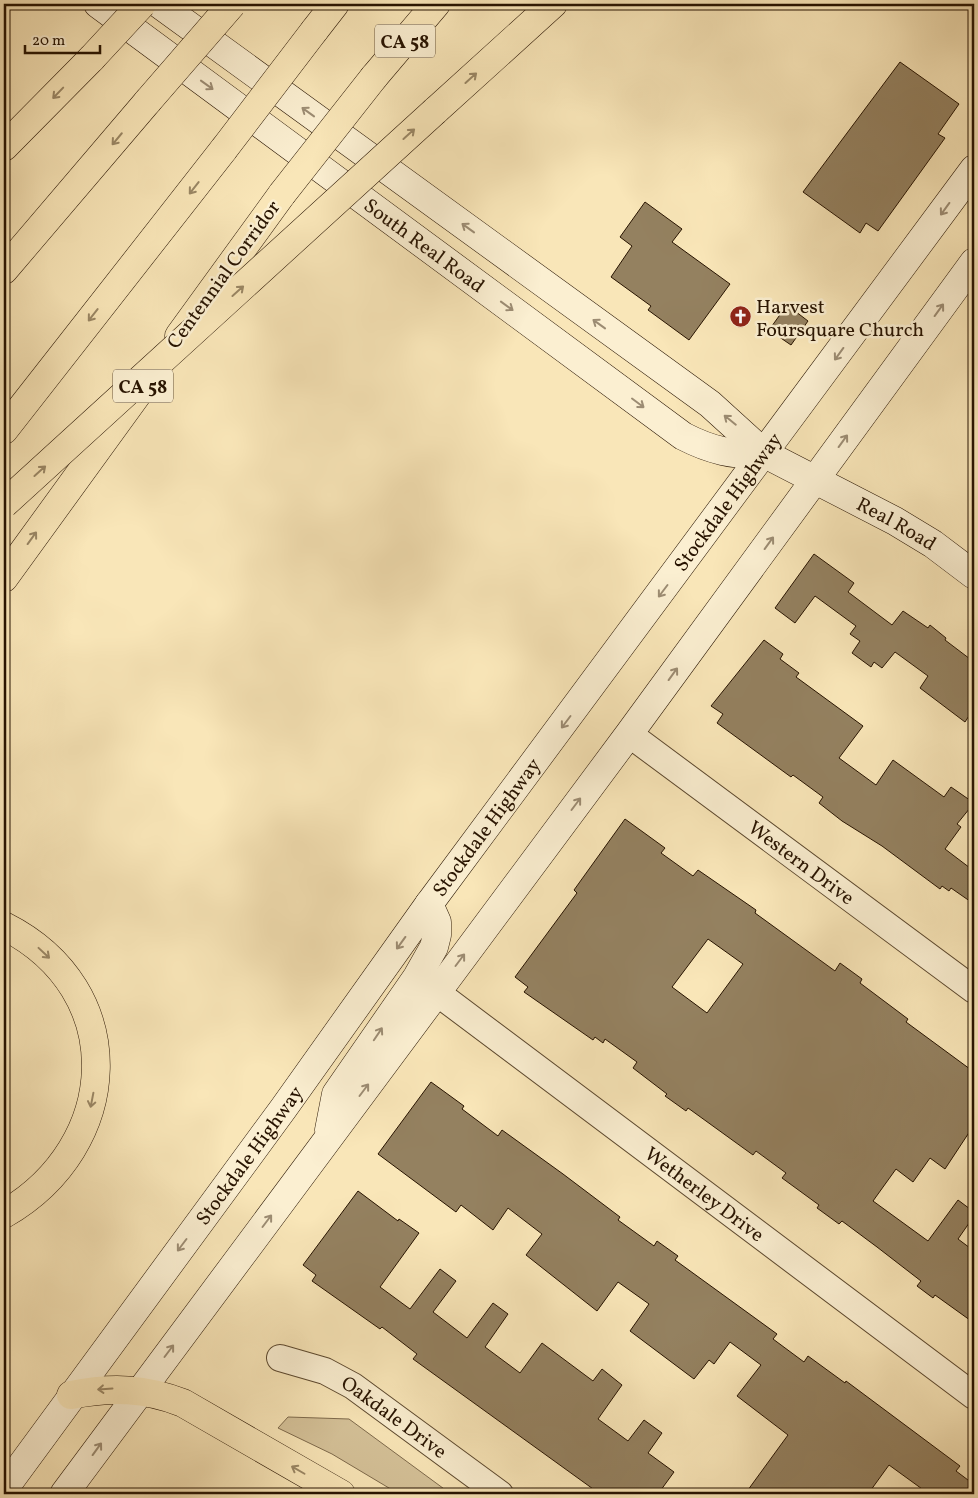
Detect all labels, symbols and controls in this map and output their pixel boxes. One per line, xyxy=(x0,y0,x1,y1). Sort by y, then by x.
scale bar xyxy=(25,22,100,54)
road number: CA 58 xyxy=(375,24,435,58)
text: 20 m xyxy=(32,31,65,52)
one-way arrow xyxy=(465,72,478,84)
one-way arrow xyxy=(200,80,214,90)
one-way arrow xyxy=(52,87,64,100)
one-way arrow xyxy=(301,107,315,117)
one-way arrow xyxy=(403,128,416,140)
one-way arrow xyxy=(111,132,123,145)
one-way arrow xyxy=(188,181,199,194)
street label: South Real Road xyxy=(357,193,490,301)
street label: Centennial Corridor xyxy=(161,195,288,355)
one-way arrow xyxy=(940,202,951,215)
one-way arrow xyxy=(461,223,475,233)
one-way arrow xyxy=(231,285,244,297)
place label: Harvest Foursquare Church xyxy=(756,294,924,345)
one-way arrow xyxy=(500,301,514,311)
one-way arrow xyxy=(934,303,944,317)
church icon: Harvest Foursquare Church xyxy=(728,305,752,329)
one-way arrow xyxy=(88,308,99,321)
one-way arrow xyxy=(593,318,606,329)
one-way arrow xyxy=(834,347,844,361)
road number: CA 58 xyxy=(113,370,173,402)
one-way arrow xyxy=(631,398,645,408)
one-way arrow xyxy=(724,415,737,426)
street label: Stockdale Highway xyxy=(668,428,790,578)
one-way arrow xyxy=(838,434,848,448)
one-way arrow xyxy=(33,465,46,477)
street label: Real Road xyxy=(851,491,941,559)
one-way arrow xyxy=(27,532,38,545)
one-way arrow xyxy=(764,536,774,550)
one-way arrow xyxy=(657,584,668,597)
one-way arrow xyxy=(668,667,678,681)
one-way arrow xyxy=(560,715,571,728)
street label: Stockdale Highway xyxy=(427,753,549,903)
one-way arrow xyxy=(571,797,581,811)
street label: Western Drive xyxy=(742,815,859,913)
one-way arrow xyxy=(396,936,406,950)
one-way arrow xyxy=(38,947,51,958)
one-way arrow xyxy=(455,954,466,967)
one-way arrow xyxy=(373,1027,383,1041)
street label: Stockdale Highway xyxy=(190,1081,311,1232)
one-way arrow xyxy=(358,1084,369,1097)
one-way arrow xyxy=(87,1091,96,1107)
street label: Wetherley Drive xyxy=(638,1141,769,1250)
one-way arrow xyxy=(261,1215,272,1228)
one-way arrow xyxy=(177,1238,187,1252)
one-way arrow xyxy=(164,1345,175,1358)
street label: Oakdale Drive xyxy=(336,1370,452,1466)
one-way arrow xyxy=(98,1385,114,1394)
one-way arrow xyxy=(92,1442,102,1456)
one-way arrow xyxy=(292,1464,306,1474)

